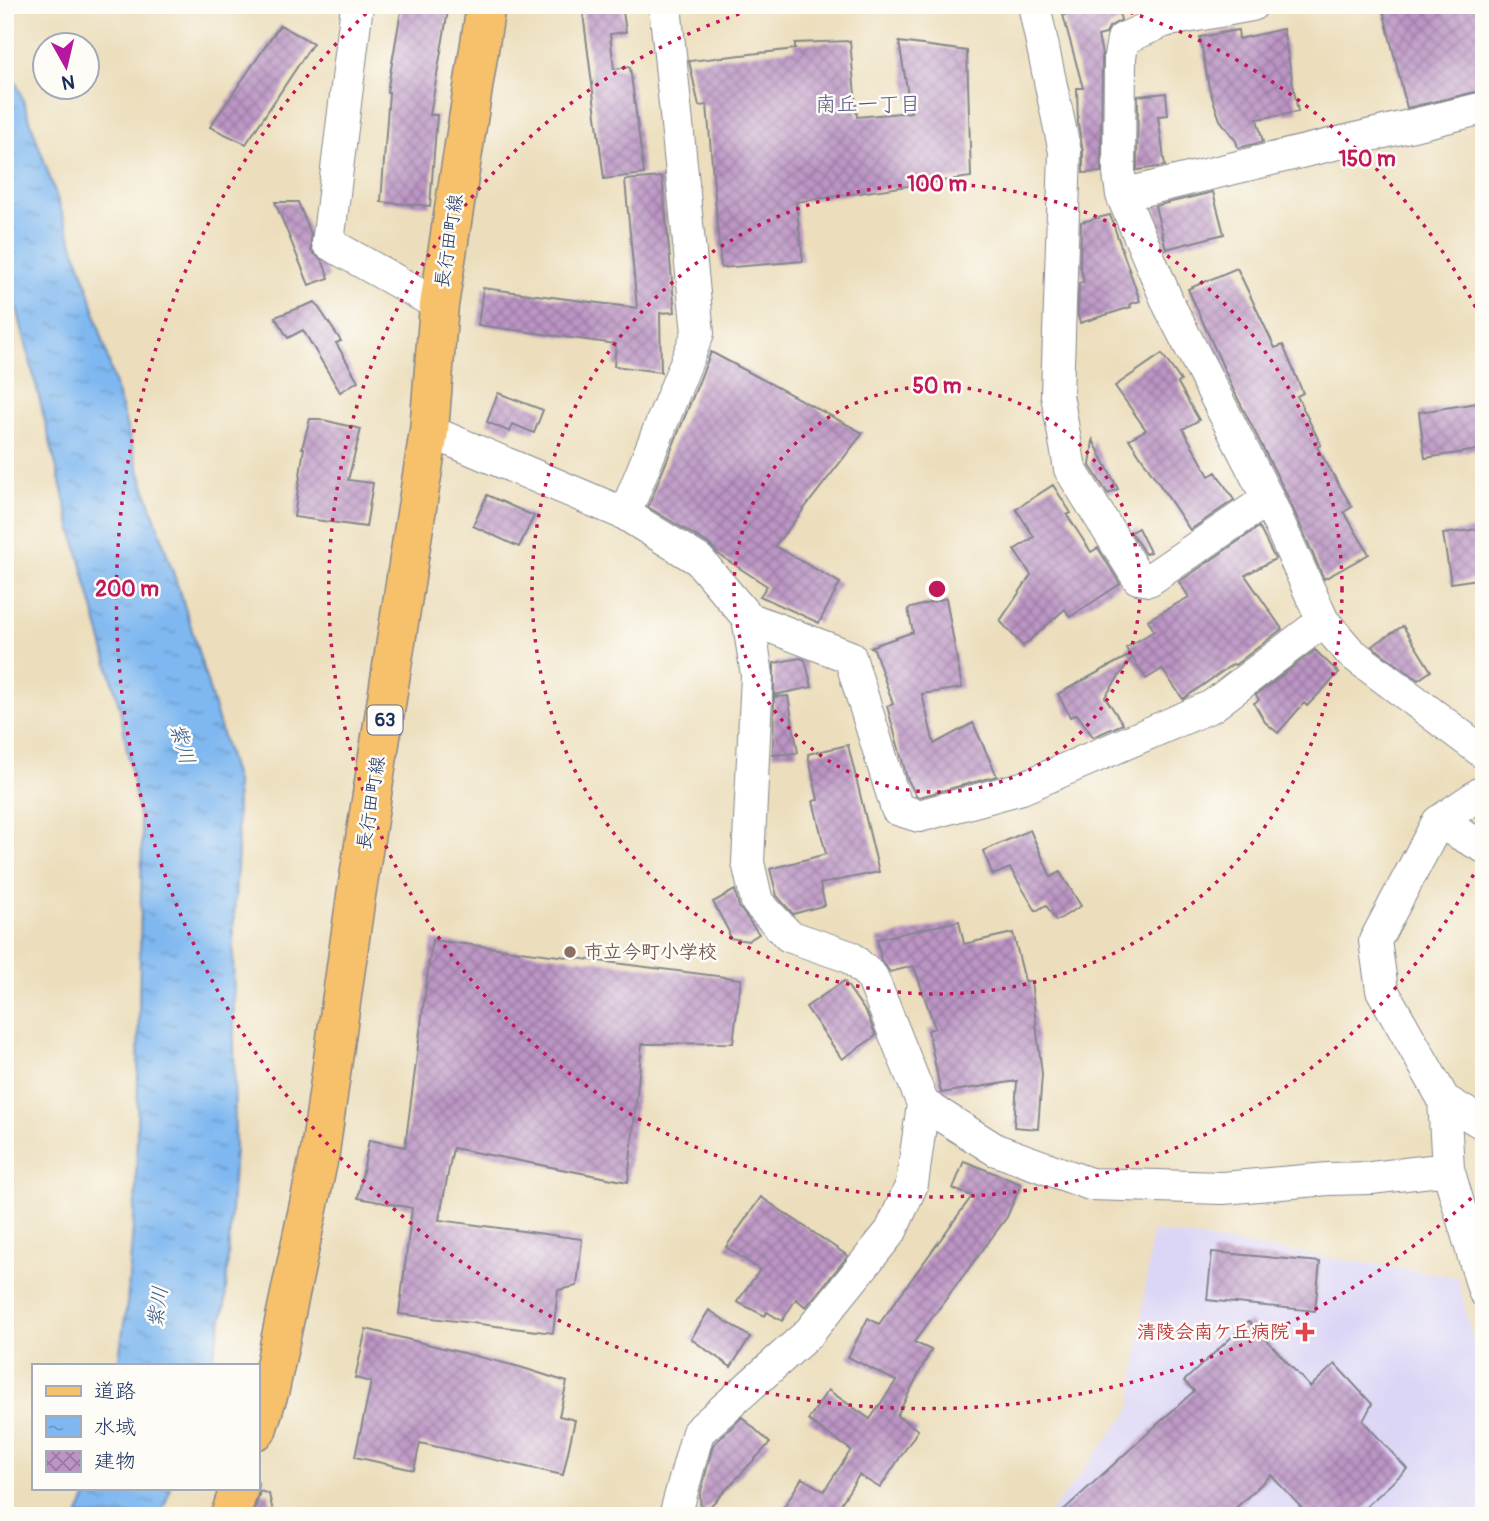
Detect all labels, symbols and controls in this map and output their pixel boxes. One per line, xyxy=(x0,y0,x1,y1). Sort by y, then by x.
north arrow xyxy=(32,32,102,102)
text: N xyxy=(60,69,76,95)
district label: 南丘一丁目 xyxy=(816,91,921,118)
text: 150 m xyxy=(1338,146,1396,173)
text: 100 m xyxy=(907,171,967,198)
street label: 長行田町線 xyxy=(430,192,468,290)
text: 50 m xyxy=(913,373,962,400)
text: 200 m xyxy=(95,576,159,603)
centre of rings xyxy=(925,577,949,601)
road number: 63 xyxy=(368,706,402,734)
water label: 紫川 xyxy=(163,720,201,768)
street label: 長行田町線 xyxy=(352,754,390,852)
place label: 市立今町小学校 xyxy=(584,940,717,964)
marker: 市立今町小学校 xyxy=(562,944,578,960)
water label: 紫川 xyxy=(142,1284,174,1330)
place label: 清陵会南ケ丘病院 xyxy=(1137,1320,1289,1344)
marker: 清陵会南ケ丘病院 xyxy=(1295,1322,1315,1342)
legend xyxy=(32,1364,259,1490)
text: 道路 xyxy=(94,1378,136,1405)
text: 水域 xyxy=(94,1414,136,1441)
text: 建物 xyxy=(94,1448,136,1475)

